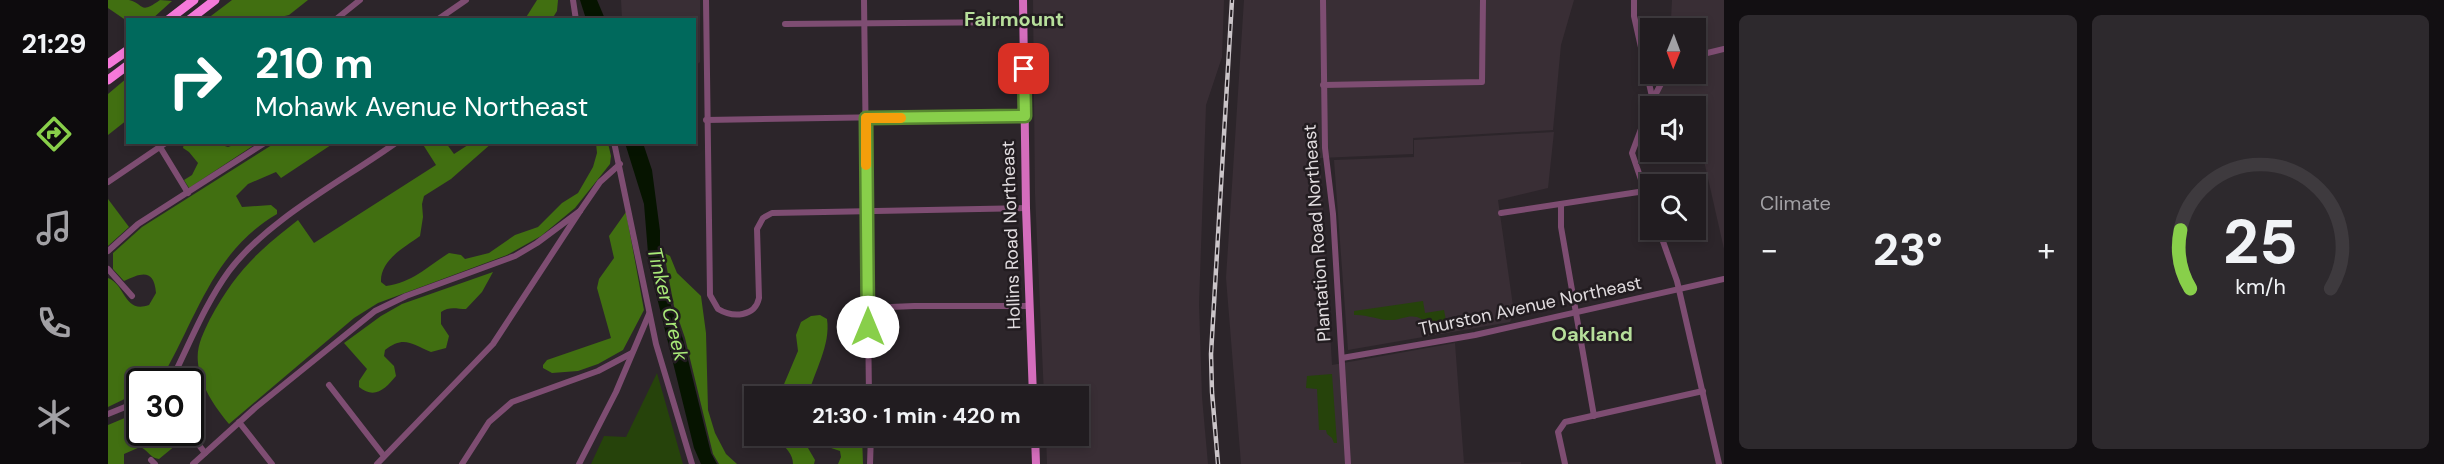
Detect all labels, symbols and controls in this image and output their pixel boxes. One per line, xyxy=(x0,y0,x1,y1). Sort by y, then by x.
district label: Fairmount xyxy=(964,6,1064,32)
north arrow xyxy=(1640,18,1706,84)
map controls xyxy=(1640,18,1706,240)
text: 21:29 xyxy=(22,26,86,61)
text: 210 m xyxy=(255,36,373,91)
icon: right xyxy=(156,42,234,120)
pin xyxy=(998,43,1049,94)
icon: arrive xyxy=(1007,52,1040,85)
text: Mohawk Avenue Northeast xyxy=(255,89,588,124)
button: sound xyxy=(1640,96,1706,162)
icon: directions xyxy=(33,113,75,155)
street label: Plantation Road Northeast xyxy=(1297,123,1337,343)
street label: Hollins Road Northeast xyxy=(996,140,1026,330)
button: search xyxy=(1640,174,1706,240)
text: Climate xyxy=(1760,190,1831,216)
text: 25 xyxy=(2223,201,2298,282)
icon: music xyxy=(33,207,75,249)
text: 23° xyxy=(1873,220,1942,279)
text: − xyxy=(1760,228,1778,271)
text: + xyxy=(2037,228,2056,271)
water label: Tinker Creek xyxy=(641,244,695,364)
street label: Thurston Avenue Northeast xyxy=(1416,271,1644,341)
text: km/h xyxy=(2235,273,2286,301)
position arrow xyxy=(836,295,900,359)
icon: phone xyxy=(33,302,75,344)
district label: Oakland xyxy=(1551,321,1633,347)
speed limit sign: 30 xyxy=(126,368,204,446)
icon: climate xyxy=(33,396,75,438)
text: 21:30 · 1 min · 420 m xyxy=(812,401,1021,430)

